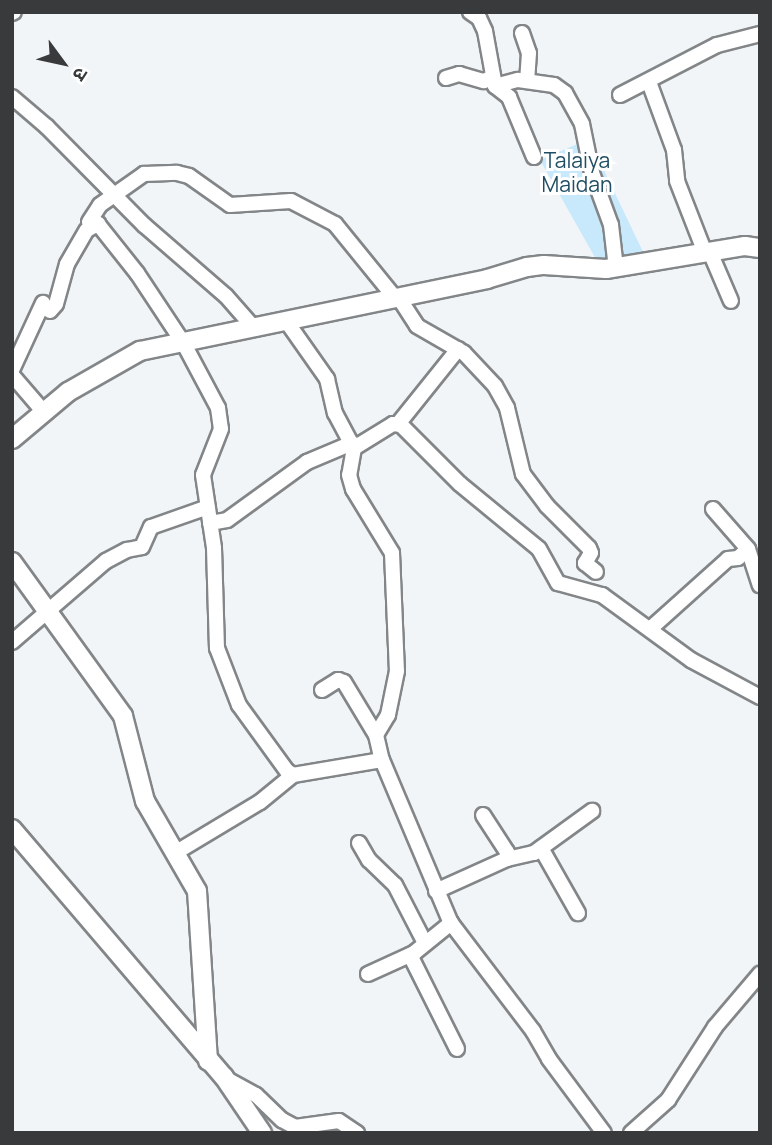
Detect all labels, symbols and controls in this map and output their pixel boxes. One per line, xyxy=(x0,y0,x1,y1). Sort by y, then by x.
north arrow xyxy=(28,28,98,98)
text: उ xyxy=(67,63,95,86)
park label: Talaiya Maidan xyxy=(542,147,612,197)

